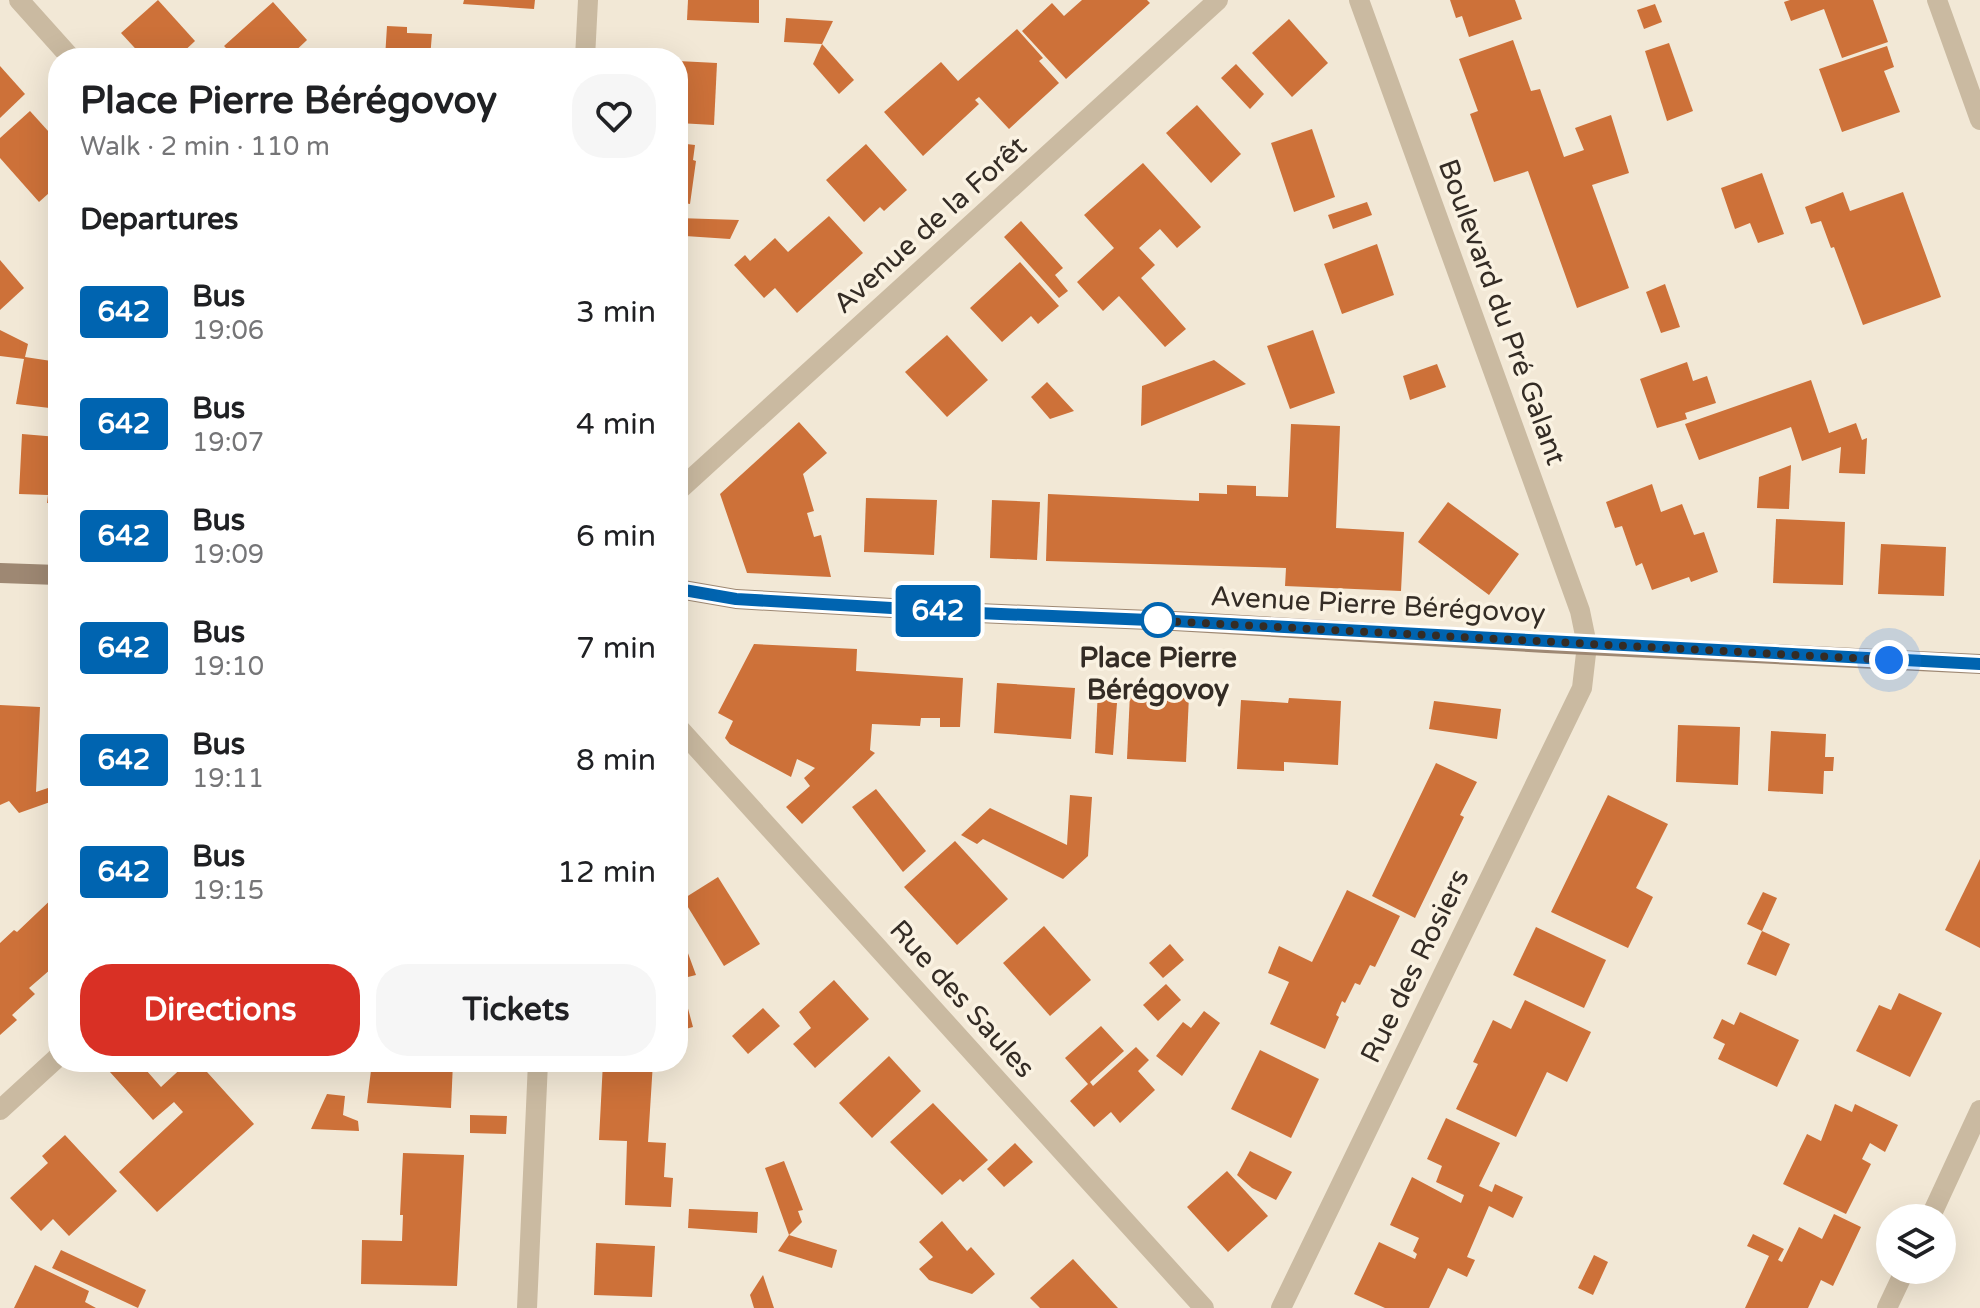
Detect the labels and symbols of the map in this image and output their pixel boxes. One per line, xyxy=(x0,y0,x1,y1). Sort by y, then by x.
street label: Avenue de la Forêt xyxy=(826,129,1034,321)
street label: Boulevard du Pré Galant xyxy=(1431,155,1573,470)
street label: Avenue Pierre Bérégovoy xyxy=(1210,579,1546,631)
line badge: 642 xyxy=(892,585,984,637)
marker: Place Pierre Bérégovoy xyxy=(1141,603,1175,637)
your location xyxy=(1869,640,1909,680)
place label: Place Pierre Bérégovoy xyxy=(1079,641,1237,707)
street label: Rue des Rosiers xyxy=(1353,863,1477,1069)
street label: Rue des Saules xyxy=(882,913,1042,1085)

